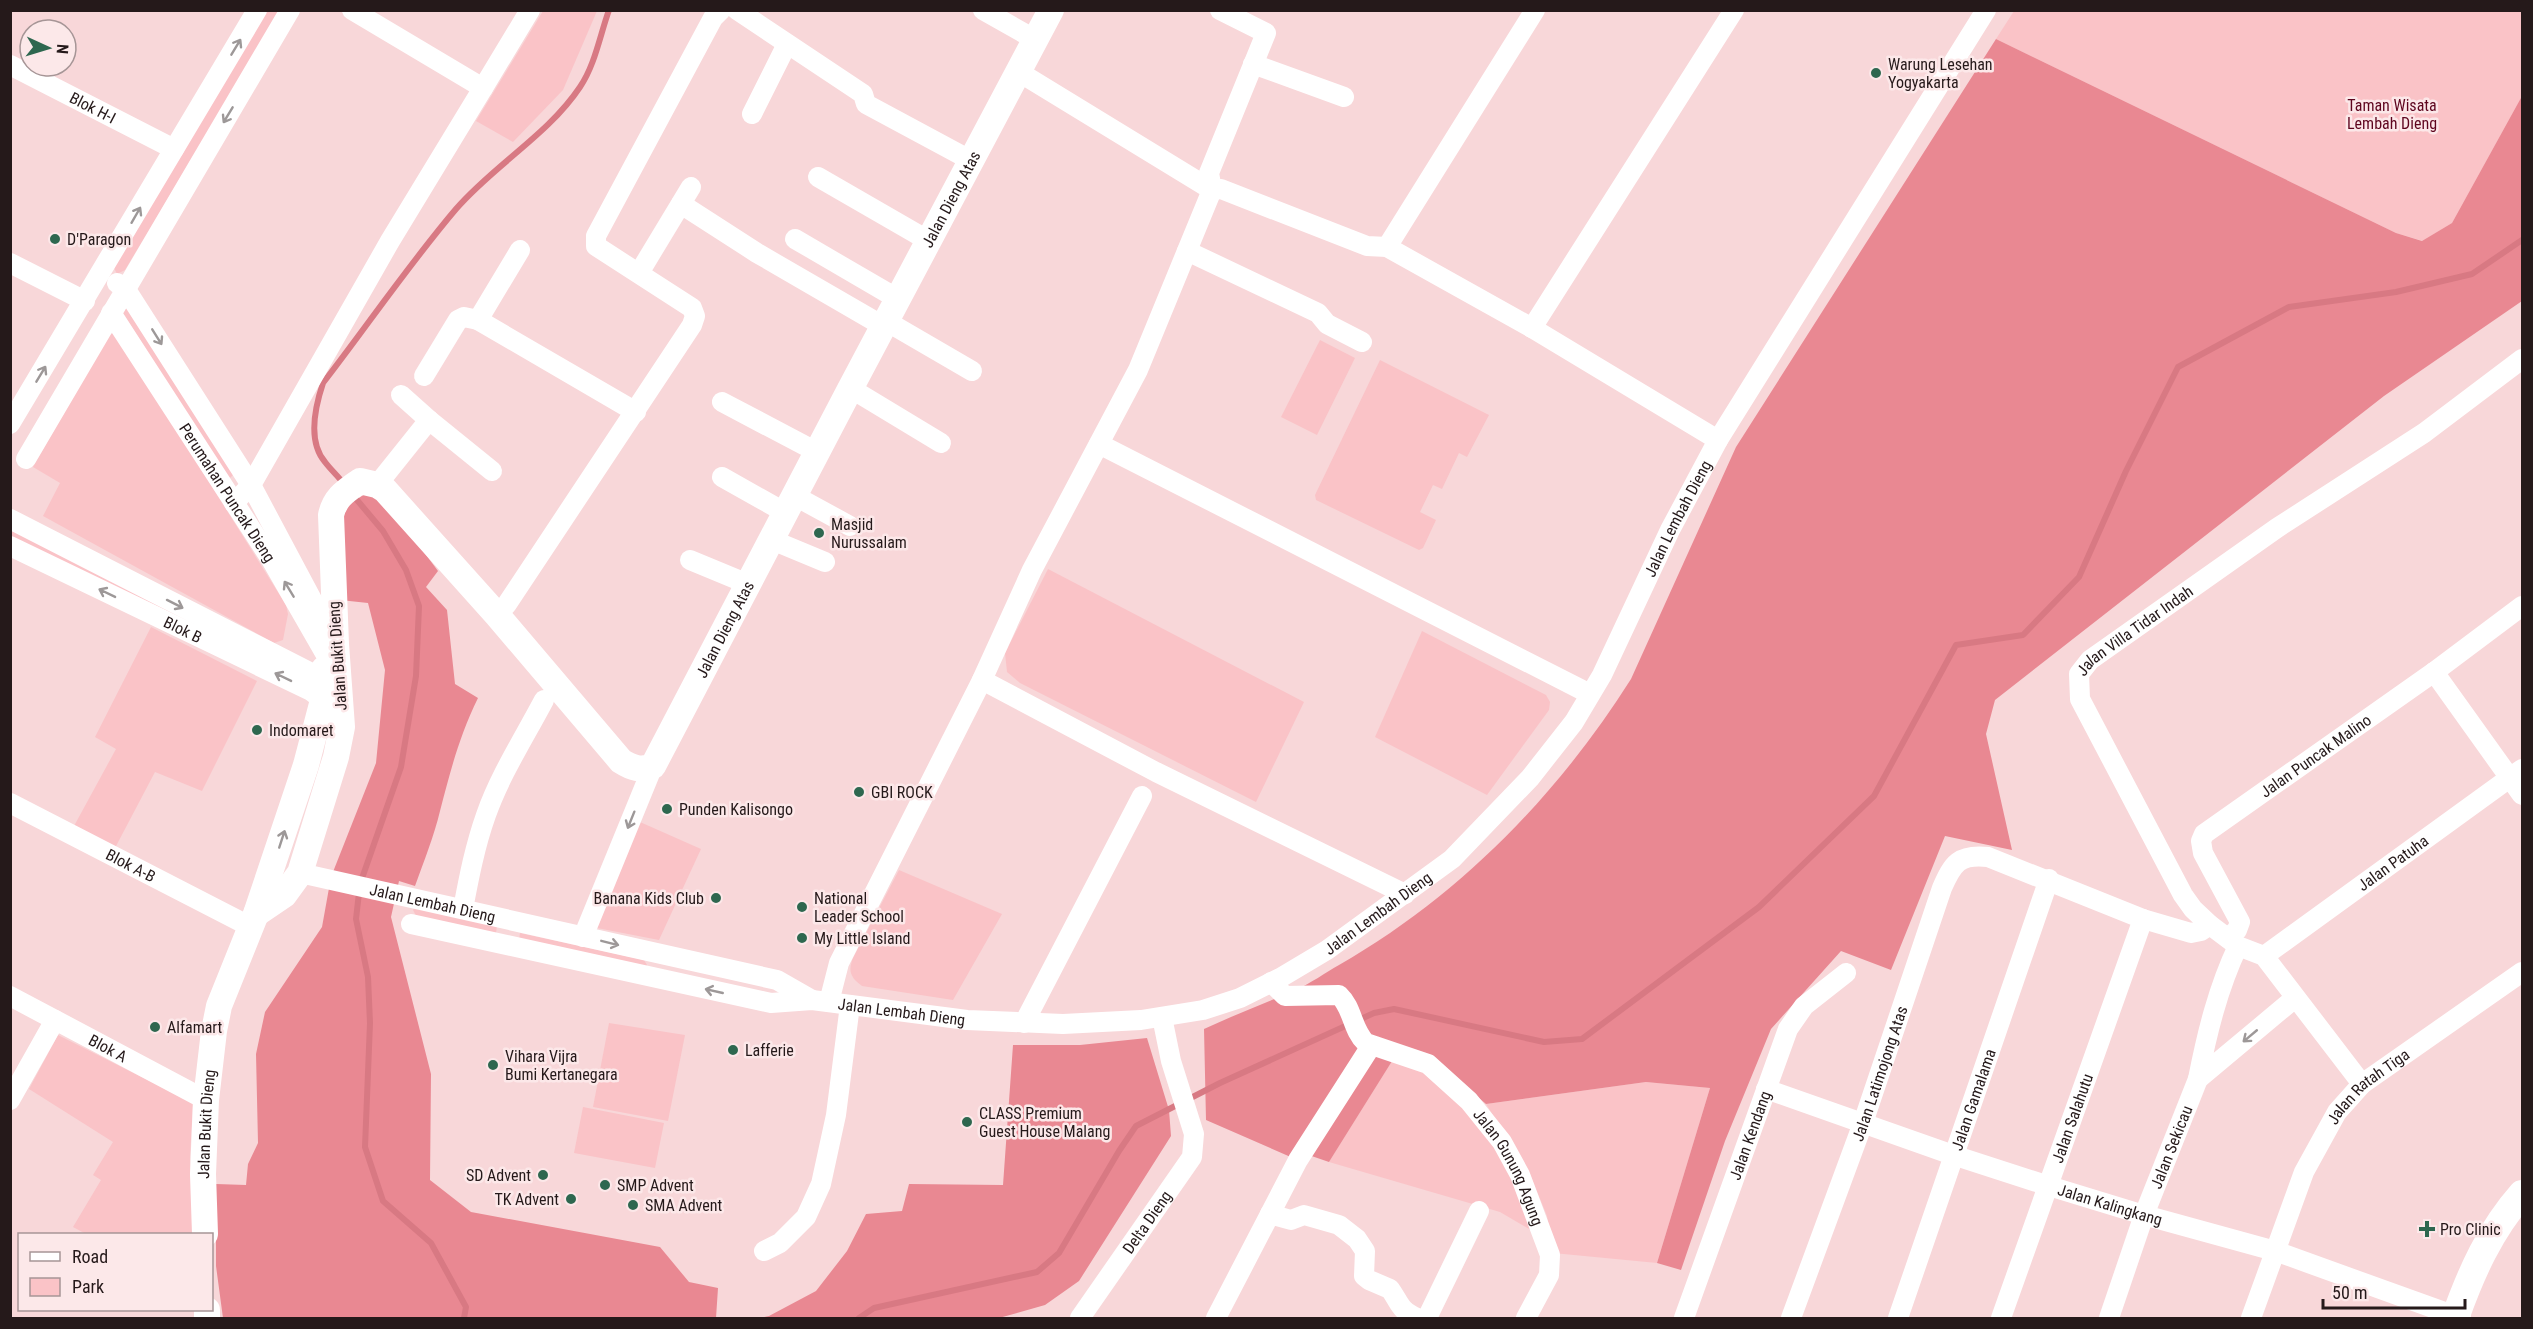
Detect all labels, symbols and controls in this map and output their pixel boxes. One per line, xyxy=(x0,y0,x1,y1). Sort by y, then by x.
north arrow xyxy=(18,18,78,78)
one-way arrow xyxy=(230,39,242,56)
text: N xyxy=(53,43,72,55)
place label: Warung Lesehan Yogyakarta xyxy=(1888,55,1993,92)
marker: Warung Lesehan Yogyakarta xyxy=(1869,66,1883,80)
street label: Blok H-I xyxy=(66,88,119,128)
park label: Taman Wisata Lembah Dieng xyxy=(2347,96,2437,133)
one-way arrow xyxy=(222,106,234,123)
street label: Jalan Dieng Atas xyxy=(918,148,985,251)
one-way arrow xyxy=(131,206,143,223)
place label: D'Paragon xyxy=(67,230,131,249)
marker: D'Paragon xyxy=(48,232,62,246)
one-way arrow xyxy=(150,329,163,346)
one-way arrow xyxy=(35,366,47,383)
street label: Perumahan Puncak Dieng xyxy=(175,420,279,566)
street label: Jalan Lembah Dieng xyxy=(1640,457,1715,580)
place label: Masjid Nurussalam xyxy=(831,515,907,552)
marker: Masjid Nurussalam xyxy=(812,526,826,540)
street label: Jalan Dieng Atas xyxy=(692,578,758,681)
one-way arrow xyxy=(282,581,294,598)
street label: Jalan Villa Tidar Indah xyxy=(2072,582,2197,680)
one-way arrow xyxy=(99,586,117,598)
one-way arrow xyxy=(165,599,183,610)
street label: Jalan Bukit Dieng xyxy=(324,601,351,711)
street label: Blok B xyxy=(161,613,205,647)
one-way arrow xyxy=(274,671,292,683)
street label: Jalan Puncak Malino xyxy=(2257,710,2375,801)
place label: Indomaret xyxy=(269,721,334,740)
marker: Indomaret xyxy=(250,723,264,737)
place label: GBI ROCK xyxy=(871,783,933,802)
marker: GBI ROCK xyxy=(852,785,866,799)
place label: Punden Kalisongo xyxy=(679,800,793,819)
marker: Punden Kalisongo xyxy=(660,802,674,816)
one-way arrow xyxy=(625,810,636,829)
one-way arrow xyxy=(277,830,288,849)
street label: Jalan Patuha xyxy=(2354,831,2432,895)
street label: Blok A-B xyxy=(103,845,159,886)
street label: Jalan Lembah Dieng xyxy=(1321,868,1435,959)
street label: Jalan Lembah Dieng xyxy=(368,880,497,927)
place label: Banana Kids Club xyxy=(593,889,704,908)
place label: National Leader School xyxy=(814,889,904,926)
marker: Banana Kids Club xyxy=(709,891,723,905)
marker: National Leader School xyxy=(795,900,809,914)
place label: My Little Island xyxy=(814,929,910,948)
marker: My Little Island xyxy=(795,931,809,945)
one-way arrow xyxy=(600,937,619,949)
one-way arrow xyxy=(705,984,724,996)
street label: Jalan Lembah Dieng xyxy=(837,994,966,1030)
street label: Jalan Latimojong Atas xyxy=(1848,1004,1912,1144)
place label: Alfamart xyxy=(167,1018,223,1037)
marker: Alfamart xyxy=(148,1020,162,1034)
one-way arrow xyxy=(2243,1029,2258,1043)
street label: Blok A xyxy=(85,1031,130,1066)
place label: Lafferie xyxy=(745,1041,794,1060)
marker: Lafferie xyxy=(726,1043,740,1057)
street label: Jalan Ratah Tiga xyxy=(2323,1045,2413,1128)
street label: Jalan Gamalama xyxy=(1947,1046,2000,1153)
place label: Vihara Vijra Bumi Kertanegara xyxy=(505,1047,618,1084)
marker: Vihara Vijra Bumi Kertanegara xyxy=(486,1058,500,1072)
street label: Jalan Bukit Dieng xyxy=(194,1068,219,1179)
street label: Jalan Salahutu xyxy=(2048,1071,2097,1166)
street label: Jalan Kendang xyxy=(1725,1089,1775,1183)
street label: Jalan Sekicau xyxy=(2146,1103,2196,1191)
place label: CLASS Premium Guest House Malang xyxy=(979,1104,1110,1141)
street label: Jalan Gunung Agung xyxy=(1469,1105,1547,1228)
marker: CLASS Premium Guest House Malang xyxy=(960,1115,974,1129)
place label: SD Advent xyxy=(466,1166,531,1185)
marker: SD Advent xyxy=(536,1168,550,1182)
place label: SMP Advent xyxy=(617,1176,694,1195)
marker: SMP Advent xyxy=(598,1178,612,1192)
street label: Jalan Kalingkang xyxy=(2055,1180,2164,1230)
street label: Delta Dieng xyxy=(1119,1187,1176,1257)
place label: TK Advent xyxy=(494,1190,559,1209)
marker: TK Advent xyxy=(564,1192,578,1206)
place label: SMA Advent xyxy=(645,1196,723,1215)
marker: SMA Advent xyxy=(626,1198,640,1212)
marker: Pro Clinic xyxy=(2418,1220,2436,1238)
place label: Pro Clinic xyxy=(2440,1220,2501,1239)
legend xyxy=(18,1233,213,1311)
text: Road xyxy=(72,1246,108,1267)
scale bar xyxy=(2323,1272,2466,1310)
text: Park xyxy=(72,1276,104,1297)
text: 50 m xyxy=(2332,1282,2367,1303)

